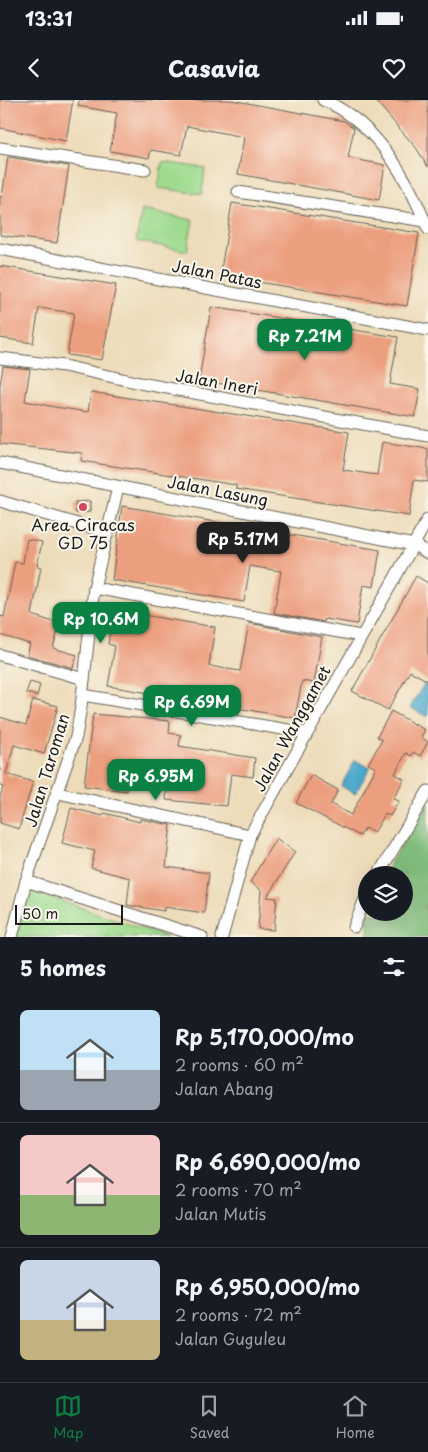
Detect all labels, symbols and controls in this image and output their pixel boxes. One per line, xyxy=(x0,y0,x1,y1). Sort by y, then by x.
text: 13:31 xyxy=(25,4,73,32)
text: Casavia xyxy=(168,51,260,84)
icon: back xyxy=(20,54,48,82)
icon: heart xyxy=(380,54,408,82)
street label: Jalan Patas xyxy=(170,253,264,293)
pin: Rp 7.21M xyxy=(253,318,357,361)
text: Rp 7.21M xyxy=(268,323,342,347)
street label: Jalan Ineri xyxy=(174,362,260,400)
street label: Jalan Lasung xyxy=(166,468,270,512)
marker: Area Ciracas GD 75 xyxy=(77,501,89,513)
place label: Area Ciracas GD 75 xyxy=(31,512,135,554)
pin: Rp 5.17M xyxy=(191,522,295,564)
text: Rp 5.17M xyxy=(208,526,278,550)
pin: Rp 10.6M xyxy=(49,602,153,644)
text: Rp 10.6M xyxy=(63,606,139,630)
street label: Jalan Wanggamet xyxy=(246,660,336,795)
pin: Rp 6.69M xyxy=(140,684,244,727)
text: Rp 6.69M xyxy=(154,689,230,713)
street label: Jalan Taroman xyxy=(17,710,75,830)
pin: Rp 6.95M xyxy=(104,758,208,801)
text: Rp 6.95M xyxy=(118,763,194,787)
map controls xyxy=(358,866,413,921)
button: layers xyxy=(358,866,413,921)
scale bar xyxy=(15,902,122,925)
text: 50 m xyxy=(22,903,58,924)
text: 5 homes xyxy=(20,951,106,983)
icon: filters xyxy=(380,953,408,981)
text: Rp 5,170,000/mo xyxy=(175,1020,354,1052)
icon: home xyxy=(60,1030,120,1090)
text: 2 rooms · 60 m² xyxy=(175,1052,304,1076)
text: Jalan Abang xyxy=(175,1076,273,1100)
text: Rp 6,690,000/mo xyxy=(175,1145,360,1177)
icon: home xyxy=(60,1155,120,1215)
text: 2 rooms · 70 m² xyxy=(175,1177,302,1201)
text: Jalan Mutis xyxy=(175,1201,266,1225)
text: Rp 6,950,000/mo xyxy=(175,1270,360,1302)
icon: home xyxy=(60,1280,120,1340)
text: 2 rooms · 72 m² xyxy=(175,1302,302,1326)
text: Jalan Guguleu xyxy=(175,1326,286,1350)
tab: Map xyxy=(53,1392,83,1443)
tab: Saved xyxy=(190,1392,229,1443)
tab: Home xyxy=(336,1392,375,1443)

